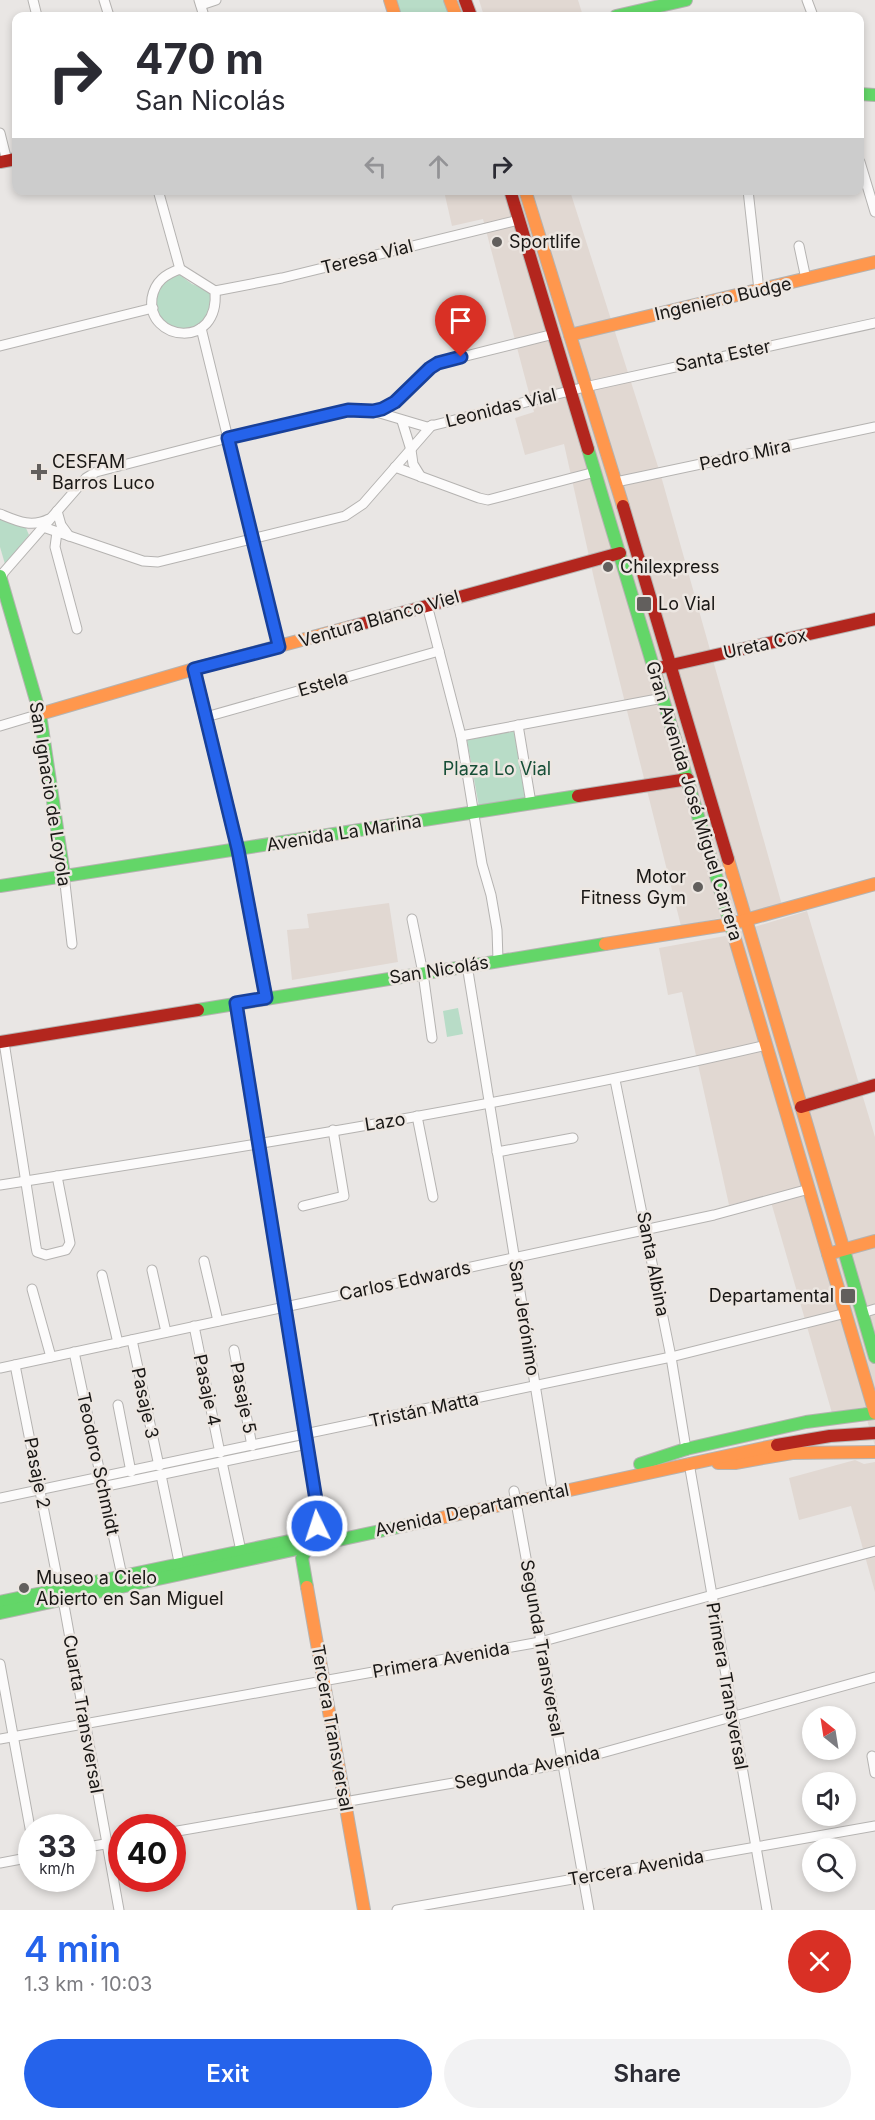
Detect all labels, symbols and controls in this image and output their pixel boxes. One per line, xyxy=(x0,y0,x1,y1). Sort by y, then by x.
text: 470 m xyxy=(135,33,264,84)
icon: right xyxy=(36,36,114,114)
text: San Nicolás xyxy=(135,84,285,117)
icon: left xyxy=(359,150,392,183)
icon: ahead xyxy=(422,150,455,183)
icon: right xyxy=(485,150,518,183)
place label: Sportlife xyxy=(509,231,581,252)
street label: Teresa Vial xyxy=(319,235,415,278)
marker: Sportlife xyxy=(490,235,504,249)
street label: Ingeniero Budge xyxy=(652,273,793,324)
pin xyxy=(435,295,486,357)
icon: arrive xyxy=(444,304,477,337)
street label: Santa Ester xyxy=(673,335,773,376)
street label: Leonidas Vial xyxy=(443,384,558,431)
street label: Pedro Mira xyxy=(697,435,792,474)
place label: CESFAM Barros Luco xyxy=(52,451,155,493)
marker: CESFAM Barros Luco xyxy=(30,463,48,481)
place label: Chilexpress xyxy=(620,556,719,577)
marker: Chilexpress xyxy=(601,560,615,574)
street label: Ventura Blanco Viel xyxy=(296,586,461,651)
place label: Lo Vial xyxy=(658,593,715,614)
marker: Lo Vial xyxy=(635,595,653,613)
street label: Ureta Cox xyxy=(721,624,809,663)
street label: Gran Avenida José Miguel Carrera xyxy=(642,659,747,943)
street label: Estela xyxy=(295,666,350,701)
street label: San Ignacio de Loyola xyxy=(26,700,75,888)
park label: Plaza Lo Vial xyxy=(443,758,551,779)
street label: Avenida La Marina xyxy=(265,810,423,855)
place label: Motor Fitness Gym xyxy=(581,866,686,908)
marker: Motor Fitness Gym xyxy=(691,880,705,894)
street label: San Nicolás xyxy=(388,951,490,988)
street label: Lazo xyxy=(363,1108,407,1135)
street label: Santa Albina xyxy=(633,1210,674,1318)
street label: Carlos Edwards xyxy=(337,1256,472,1305)
street label: San Jerónimo xyxy=(505,1259,544,1377)
place label: Departamental xyxy=(709,1285,834,1306)
marker: Departamental xyxy=(839,1287,857,1305)
street label: Pasaje 4 xyxy=(190,1352,225,1428)
street label: Pasaje 5 xyxy=(226,1361,261,1435)
street label: Pasaje 3 xyxy=(128,1365,163,1440)
street label: Tristán Matta xyxy=(367,1388,480,1431)
street label: Teodoro Schmidt xyxy=(73,1391,124,1537)
street label: Pasaje 2 xyxy=(20,1436,55,1510)
street label: Avenida Departamental xyxy=(373,1479,571,1540)
position arrow xyxy=(285,1494,349,1558)
street label: Segunda Transversal xyxy=(517,1558,568,1738)
place label: Museo a Cielo Abierto en San Miguel xyxy=(36,1567,224,1609)
marker: Museo a Cielo Abierto en San Miguel xyxy=(17,1581,31,1595)
street label: Primera Transversal xyxy=(702,1601,753,1771)
street label: Cuarta Transversal xyxy=(59,1633,108,1795)
street label: Primera Avenida xyxy=(371,1637,511,1682)
street label: Tercera Transversal xyxy=(308,1643,357,1813)
north arrow xyxy=(802,1706,856,1760)
map controls xyxy=(802,1706,856,1892)
street label: Segunda Avenida xyxy=(452,1742,602,1793)
button: sound xyxy=(802,1772,856,1826)
speed limit sign: 40 xyxy=(108,1814,186,1892)
text: 33 xyxy=(38,1828,76,1864)
button: search xyxy=(802,1838,856,1892)
street label: Tercera Avenida xyxy=(566,1845,705,1890)
text: km/h xyxy=(39,1859,75,1878)
text: 4 min xyxy=(24,1927,121,1971)
button: close xyxy=(788,1930,851,1993)
text: 1.3 km · 10:03 xyxy=(24,1972,152,1996)
button: Exit xyxy=(24,2039,432,2108)
button: Share xyxy=(444,2039,851,2108)

